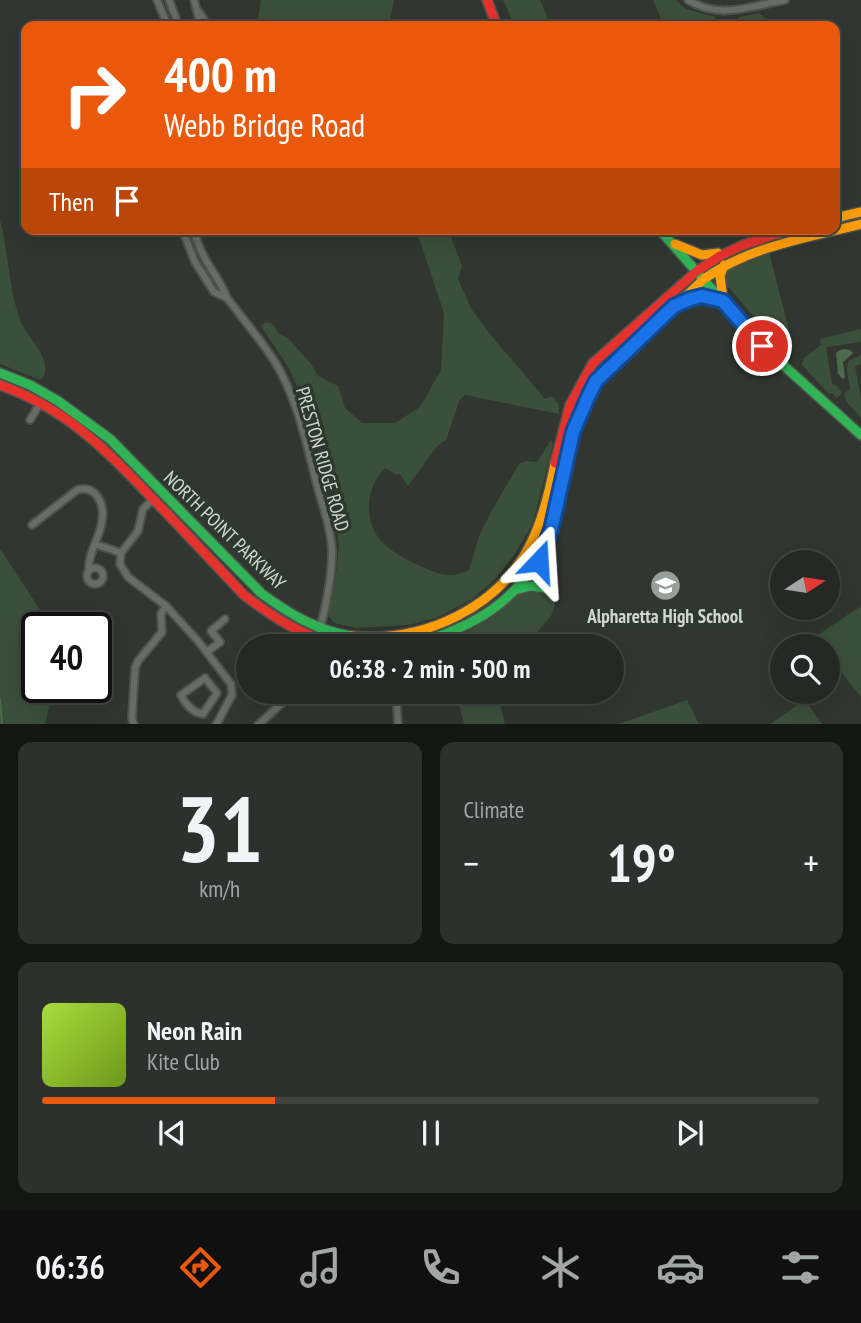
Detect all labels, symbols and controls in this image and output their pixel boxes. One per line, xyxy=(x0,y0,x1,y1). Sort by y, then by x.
text: 400 m xyxy=(164,42,277,106)
icon: right xyxy=(49,49,140,140)
text: Webb Bridge Road xyxy=(164,104,365,146)
icon: arrive xyxy=(108,182,146,220)
text: Then xyxy=(49,185,94,218)
pin xyxy=(732,316,792,376)
icon: arrive xyxy=(743,327,781,365)
street label: PRESTON RIDGE ROAD xyxy=(291,384,355,534)
street label: NORTH POINT PARKWAY xyxy=(159,466,291,595)
position arrow xyxy=(502,524,576,598)
north arrow xyxy=(770,550,840,620)
map controls xyxy=(770,550,840,704)
school or university icon: Alpharetta High School xyxy=(648,568,682,602)
place label: Alpharetta High School xyxy=(586,604,743,628)
speed limit sign: 40 xyxy=(21,612,112,703)
button: search xyxy=(770,634,840,704)
text: 06:38 · 2 min · 500 m xyxy=(330,652,530,685)
text: 31 xyxy=(176,769,263,887)
text: Climate xyxy=(464,795,524,824)
text: 19° xyxy=(607,829,676,896)
text: − xyxy=(464,838,479,887)
text: + xyxy=(803,838,819,887)
text: km/h xyxy=(199,874,240,903)
text: Neon Rain xyxy=(147,1014,242,1047)
text: Kite Club xyxy=(147,1047,220,1076)
icon: previous xyxy=(153,1114,191,1152)
icon: pause xyxy=(412,1114,450,1152)
icon: next xyxy=(671,1114,709,1152)
icon: directions xyxy=(176,1243,225,1292)
icon: music xyxy=(296,1243,345,1292)
icon: phone xyxy=(416,1243,465,1292)
icon: climate xyxy=(536,1243,585,1292)
icon: car xyxy=(656,1243,705,1292)
icon: filters xyxy=(776,1243,825,1292)
text: 06:36 xyxy=(36,1246,105,1288)

